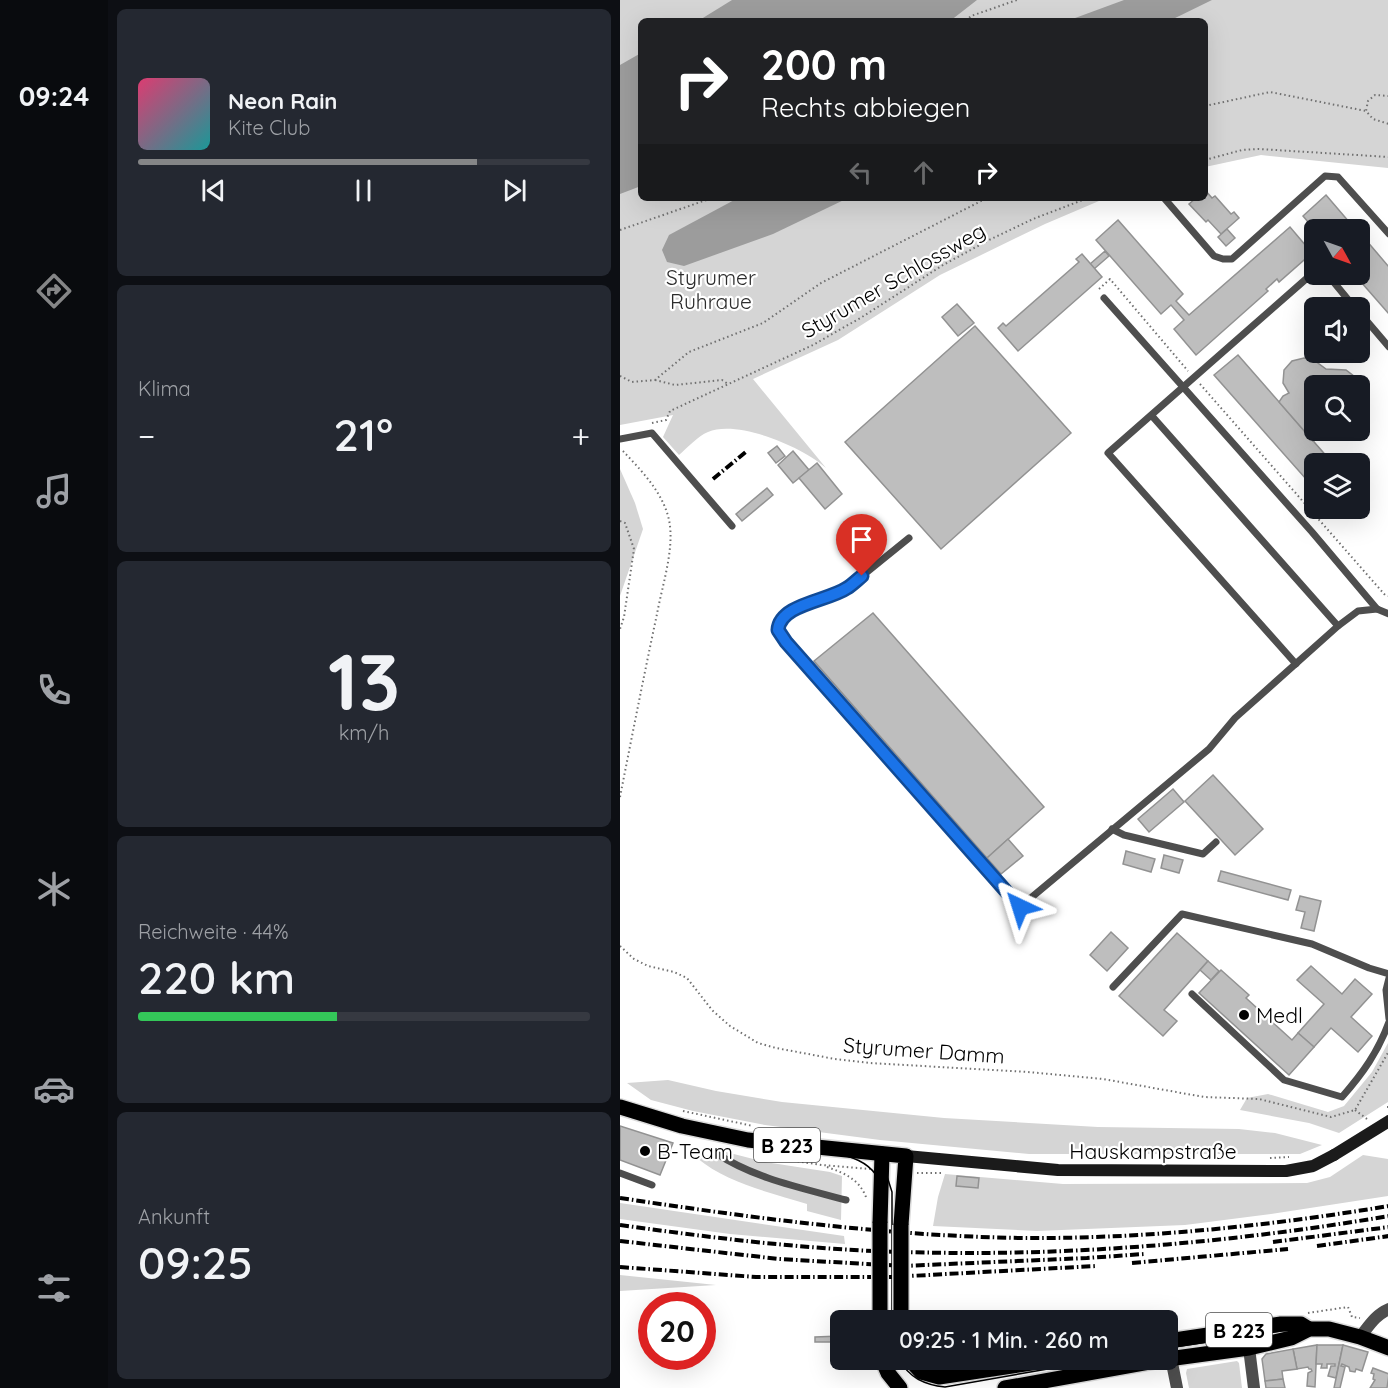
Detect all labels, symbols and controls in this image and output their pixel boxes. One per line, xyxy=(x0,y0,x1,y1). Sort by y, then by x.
text: 200 m xyxy=(761,38,887,91)
icon: right xyxy=(662,42,740,120)
text: 09:24 xyxy=(19,79,89,113)
text: Neon Rain xyxy=(228,87,337,115)
text: Rechts abbiegen xyxy=(761,90,970,124)
text: Kite Club xyxy=(228,115,310,140)
icon: left xyxy=(844,156,877,189)
icon: ahead xyxy=(907,156,940,189)
icon: right xyxy=(970,156,1003,189)
icon: previous xyxy=(197,174,230,207)
icon: pause xyxy=(347,174,380,207)
icon: next xyxy=(498,174,531,207)
street label: Styrumer Schlossweg xyxy=(796,217,990,343)
north arrow xyxy=(1304,219,1370,285)
map controls xyxy=(1304,219,1370,519)
park label: Styrumer Ruhraue xyxy=(666,264,756,314)
icon: directions xyxy=(33,270,75,312)
button: sound xyxy=(1304,297,1370,363)
button: search xyxy=(1304,375,1370,441)
text: Klima xyxy=(138,376,191,401)
text: 21° xyxy=(334,406,393,462)
text: − xyxy=(138,415,155,456)
text: + xyxy=(571,415,590,456)
button: layers xyxy=(1304,453,1370,519)
icon: music xyxy=(33,470,75,512)
pin xyxy=(836,514,887,576)
icon: arrive xyxy=(845,523,878,556)
text: 13 xyxy=(328,632,400,730)
icon: phone xyxy=(33,669,75,711)
text: km/h xyxy=(339,720,389,745)
icon: climate xyxy=(33,868,75,910)
position arrow xyxy=(988,875,1052,939)
text: Reichweite · 44% xyxy=(138,919,289,944)
text: 220 km xyxy=(138,949,295,1005)
place label: Medl xyxy=(1256,1002,1303,1028)
marker: Medl xyxy=(1237,1008,1251,1022)
street label: Styrumer Damm xyxy=(842,1031,1006,1069)
icon: car xyxy=(33,1068,75,1110)
road number: B 223 xyxy=(754,1128,820,1162)
place label: B-Team xyxy=(657,1138,733,1164)
street label: Hauskampstraße xyxy=(1069,1138,1237,1164)
marker: B-Team xyxy=(638,1144,652,1158)
text: Ankunft xyxy=(138,1204,210,1229)
text: 09:25 xyxy=(138,1234,253,1290)
icon: filters xyxy=(33,1267,75,1309)
speed limit sign: 20 xyxy=(638,1292,716,1370)
road number: B 223 xyxy=(1206,1313,1272,1347)
text: 09:25 · 1 Min. · 260 m xyxy=(899,1326,1109,1354)

